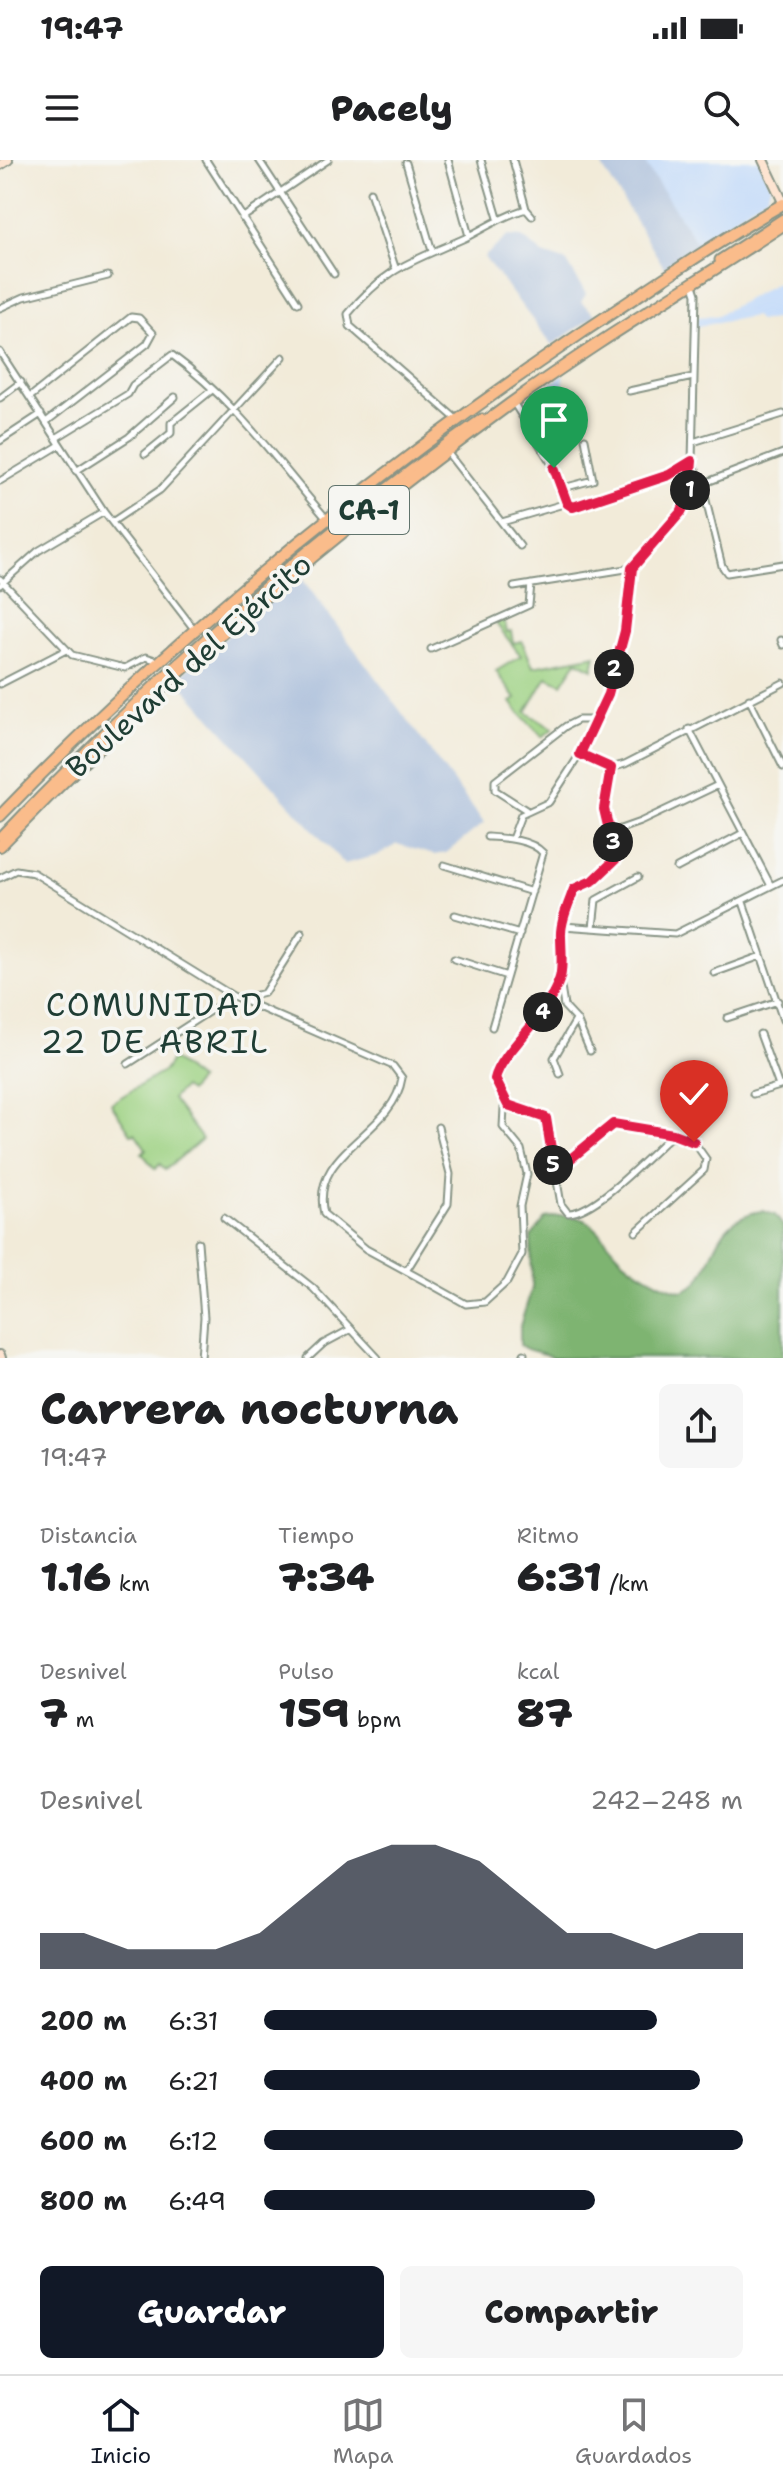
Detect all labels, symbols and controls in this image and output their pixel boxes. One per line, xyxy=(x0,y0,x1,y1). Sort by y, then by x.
text: 19:47 xyxy=(40,8,124,49)
text: Pacely xyxy=(330,84,453,133)
icon: menu xyxy=(40,86,84,130)
icon: search xyxy=(699,86,743,130)
pin xyxy=(520,386,588,468)
icon: arrive xyxy=(532,398,576,442)
pin: 1 xyxy=(670,470,710,510)
text: 1 xyxy=(685,475,695,504)
road number: CA-1 xyxy=(329,486,409,534)
street label: Boulevard del Ejército xyxy=(57,544,320,787)
pin: 2 xyxy=(594,649,634,689)
text: 2 xyxy=(606,654,622,683)
pin: 3 xyxy=(593,822,633,862)
text: 3 xyxy=(605,827,621,856)
district label: COMUNIDAD 22 DE ABRIL xyxy=(41,983,269,1063)
pin: 4 xyxy=(523,992,563,1032)
text: 4 xyxy=(535,997,551,1026)
pin xyxy=(660,1060,728,1142)
icon: check xyxy=(672,1072,716,1116)
pin: 5 xyxy=(533,1145,573,1185)
text: 5 xyxy=(546,1150,560,1179)
text: Carrera nocturna xyxy=(40,1379,458,1438)
button: share xyxy=(659,1384,743,1468)
text: 19:47 xyxy=(40,1439,108,1474)
text: Distancia xyxy=(40,1521,137,1550)
text: Tiempo xyxy=(278,1521,354,1550)
text: Ritmo xyxy=(517,1521,579,1550)
text: 1.16 xyxy=(40,1550,111,1604)
text: 7:34 xyxy=(278,1550,374,1604)
text: 6:31 xyxy=(517,1550,602,1604)
text: km xyxy=(111,1569,150,1598)
text: /km xyxy=(602,1569,649,1598)
text: Desnivel xyxy=(40,1657,127,1686)
text: Pulso xyxy=(278,1657,334,1686)
text: kcal xyxy=(517,1657,559,1686)
text: 7 xyxy=(40,1686,68,1740)
text: 159 xyxy=(278,1686,350,1740)
text: 87 xyxy=(517,1686,573,1740)
text: m xyxy=(68,1705,94,1734)
text: bpm xyxy=(350,1705,401,1734)
text: Desnivel xyxy=(40,1782,142,1817)
text: 242–248 m xyxy=(590,1782,743,1817)
text: 200 m xyxy=(40,2003,127,2038)
text: 6:31 xyxy=(168,2003,219,2038)
text: 400 m xyxy=(40,2063,127,2098)
text: 6:21 xyxy=(168,2063,219,2098)
text: 600 m xyxy=(40,2123,127,2158)
text: 6:12 xyxy=(168,2123,218,2158)
text: 800 m xyxy=(40,2183,127,2218)
text: 6:49 xyxy=(168,2183,226,2218)
button: Guardar xyxy=(40,2266,384,2358)
button: Compartir xyxy=(400,2266,743,2358)
tab: Inicio xyxy=(91,2393,151,2470)
tab: Mapa xyxy=(333,2393,394,2470)
tab: Guardados xyxy=(575,2393,692,2470)

